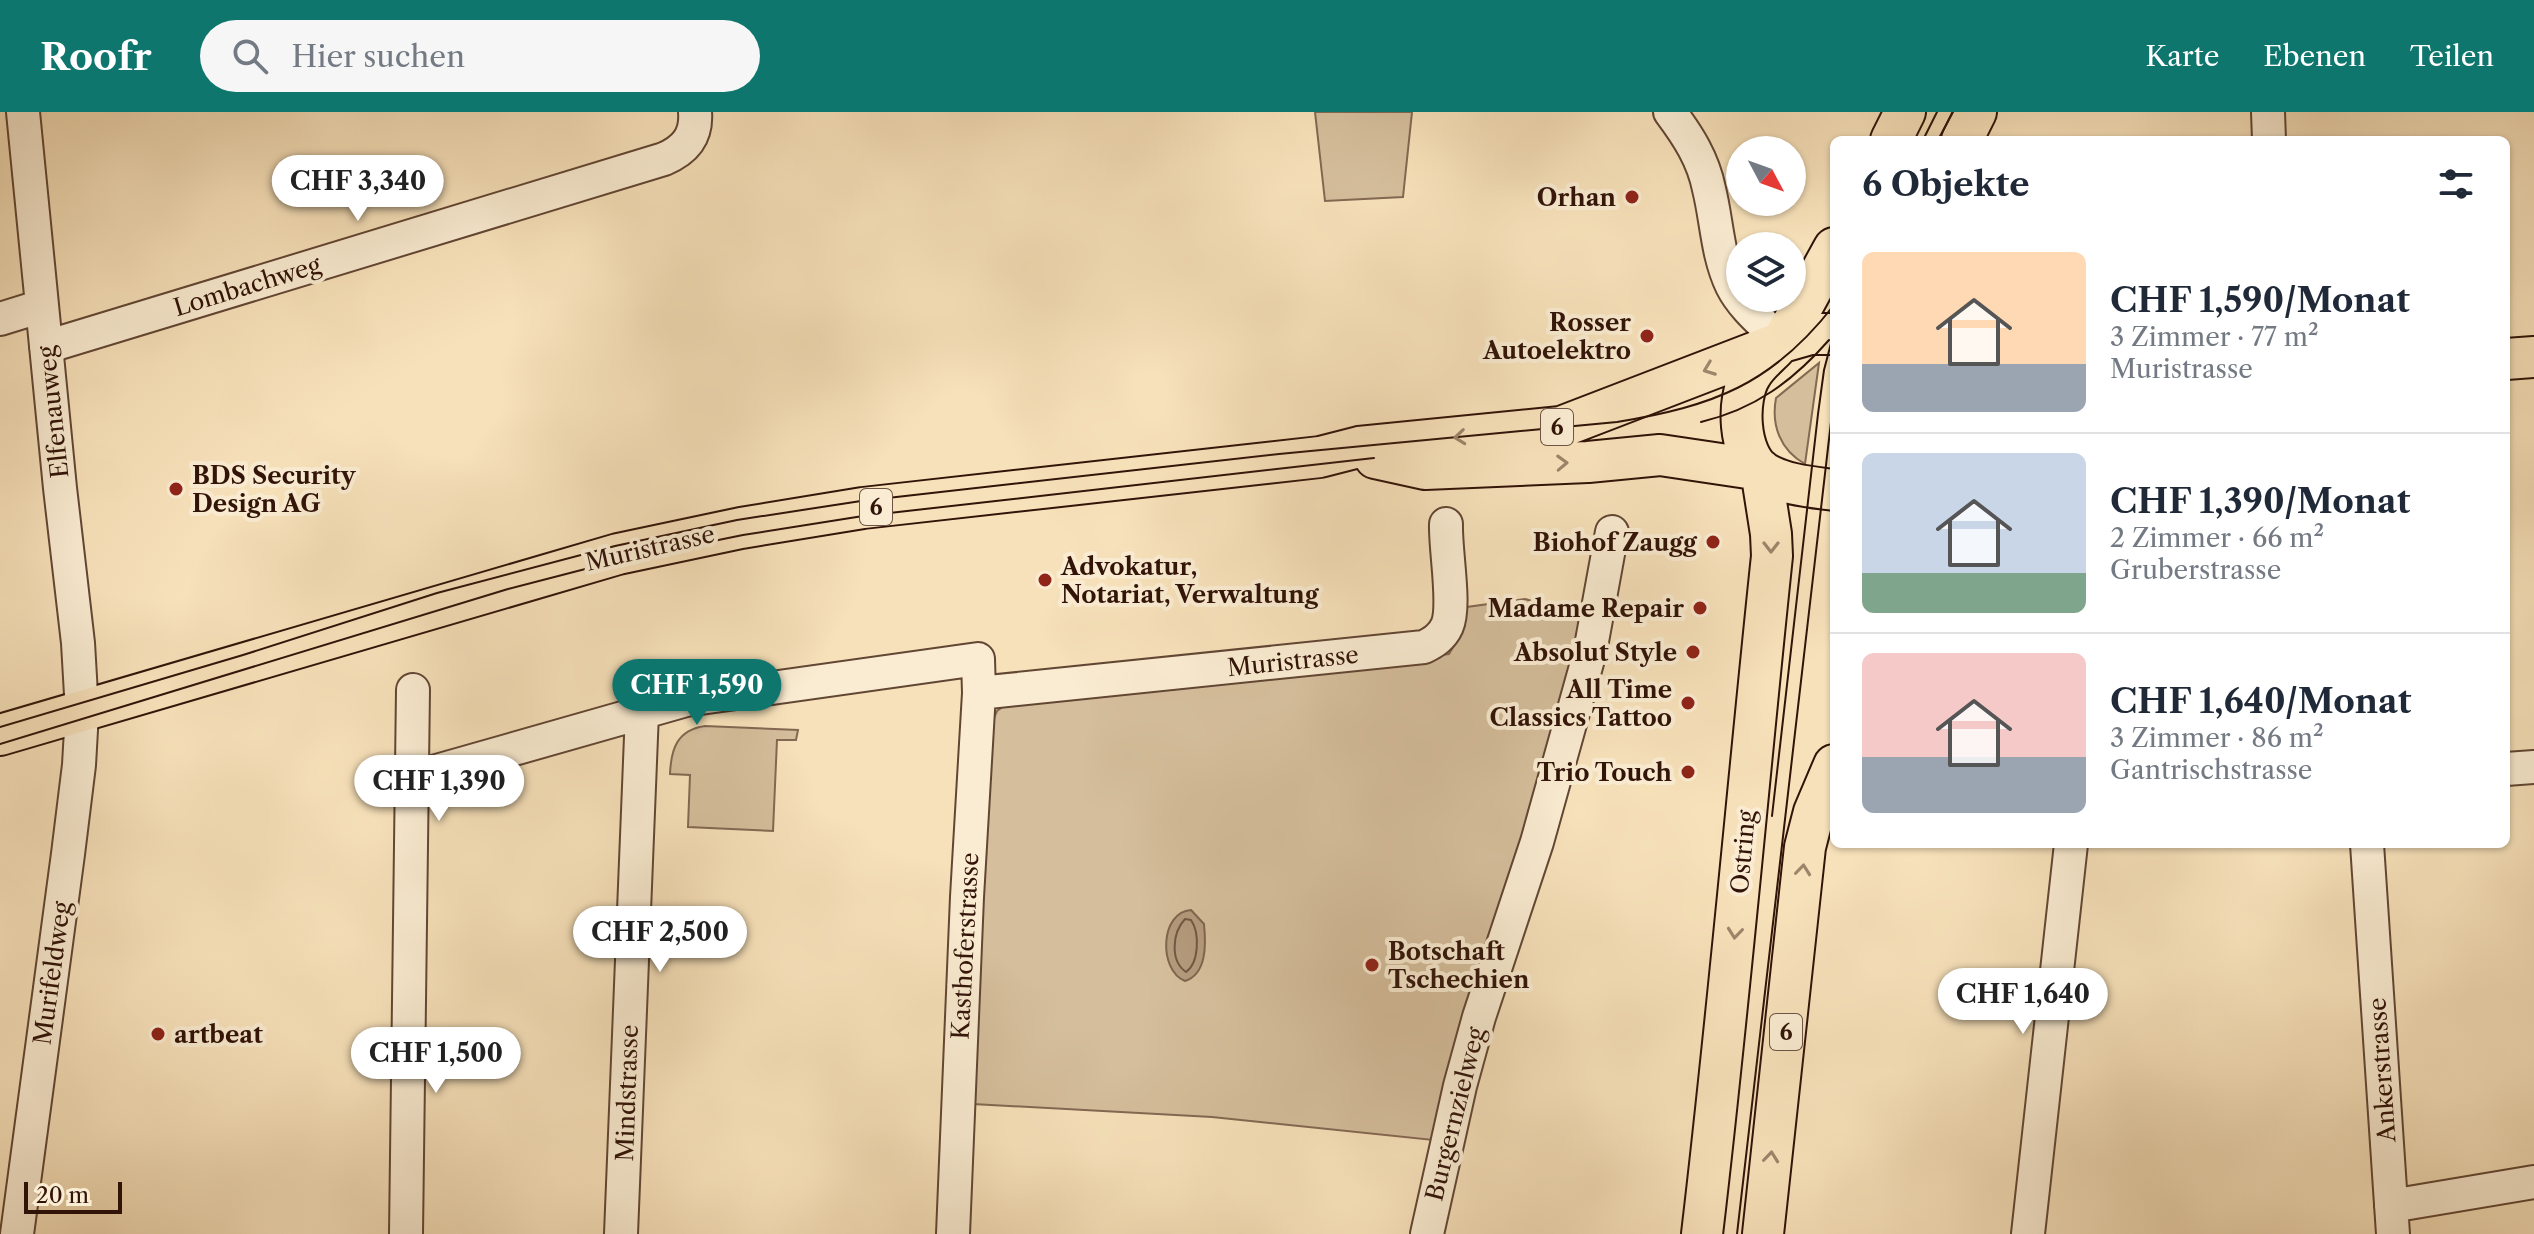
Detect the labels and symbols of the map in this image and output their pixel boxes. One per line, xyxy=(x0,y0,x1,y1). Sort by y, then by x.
north arrow xyxy=(1726,136,1806,216)
pin: CHF 3,340 xyxy=(266,155,450,223)
place label: Orhan xyxy=(1537,183,1617,212)
marker: Orhan xyxy=(1623,188,1641,206)
street label: Lombachweg xyxy=(170,250,324,322)
place label: Rosser Autoelektro xyxy=(1482,308,1631,365)
marker: Rosser Autoelektro xyxy=(1638,327,1656,345)
street label: Elfenauweg xyxy=(32,344,74,480)
one-way arrow xyxy=(1703,359,1717,376)
road number: 6 xyxy=(1541,409,1573,445)
one-way arrow xyxy=(1453,428,1466,445)
one-way arrow xyxy=(1556,455,1569,472)
place label: BDS Security Design AG xyxy=(192,461,357,518)
marker: BDS Security Design AG xyxy=(167,480,185,498)
road number: 6 xyxy=(860,489,892,525)
street label: Muristrasse xyxy=(583,519,717,577)
place label: Biohof Zaugg xyxy=(1533,528,1698,557)
marker: Biohof Zaugg xyxy=(1704,533,1722,551)
one-way arrow xyxy=(1762,542,1780,554)
place label: Advokatur, Notariat, Verwaltung xyxy=(1060,552,1320,609)
marker: Advokatur, Notariat, Verwaltung xyxy=(1036,571,1054,589)
place label: Madame Repair xyxy=(1488,594,1684,623)
marker: Madame Repair xyxy=(1691,599,1709,617)
place label: Absolut Style xyxy=(1513,638,1677,667)
street label: Muristrasse xyxy=(1226,640,1360,682)
marker: Absolut Style xyxy=(1684,643,1702,661)
pin: CHF 1,590 xyxy=(605,659,789,727)
place label: All Time Classics Tattoo xyxy=(1489,675,1672,732)
marker: All Time Classics Tattoo xyxy=(1679,694,1697,712)
pin: CHF 1,390 xyxy=(347,755,531,823)
place label: Trio Touch xyxy=(1537,758,1673,787)
marker: Trio Touch xyxy=(1679,763,1697,781)
street label: Ostring xyxy=(1725,809,1761,895)
street label: Kasthoferstrasse xyxy=(946,852,984,1040)
one-way arrow xyxy=(1794,863,1811,876)
street label: Murifeldweg xyxy=(28,899,76,1047)
pin: CHF 2,500 xyxy=(568,906,752,974)
one-way arrow xyxy=(1727,927,1744,940)
place label: Botschaft Tschechien xyxy=(1388,937,1530,994)
marker: Botschaft Tschechien xyxy=(1363,956,1381,974)
pin: CHF 1,640 xyxy=(1931,968,2115,1036)
street label: Ankerstrasse xyxy=(2362,997,2402,1144)
road number: 6 xyxy=(1770,1014,1802,1050)
place label: artbeat xyxy=(174,1020,263,1049)
street label: Mindstrasse xyxy=(610,1024,644,1162)
street label: Burgernzielweg xyxy=(1419,1024,1491,1204)
marker: artbeat xyxy=(149,1025,167,1043)
pin: CHF 1,500 xyxy=(344,1027,528,1095)
one-way arrow xyxy=(1763,1150,1780,1163)
scale bar xyxy=(24,1178,122,1214)

